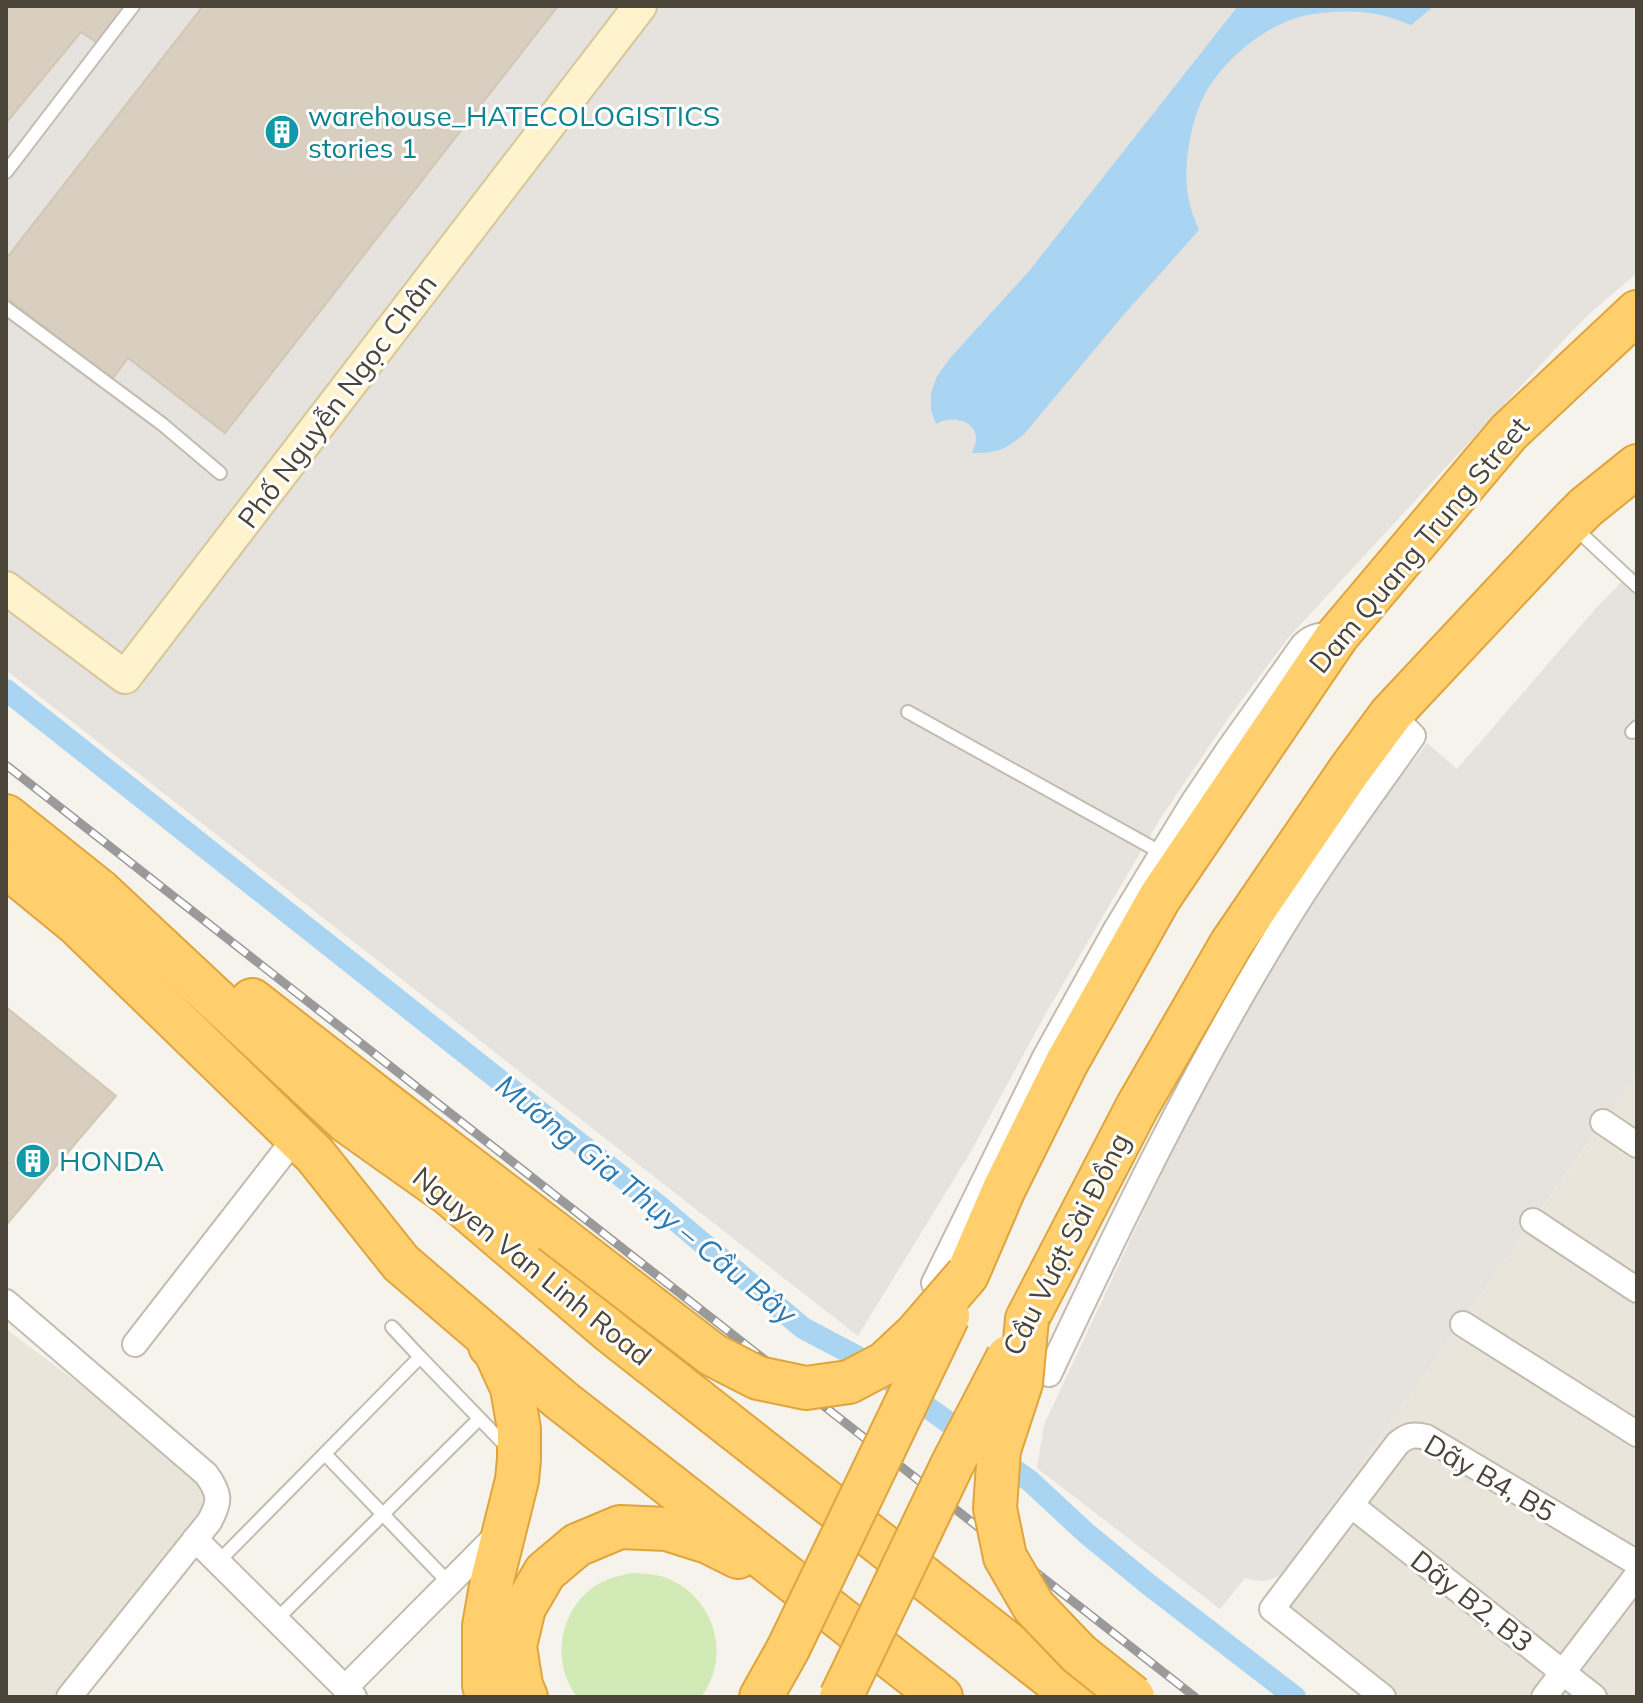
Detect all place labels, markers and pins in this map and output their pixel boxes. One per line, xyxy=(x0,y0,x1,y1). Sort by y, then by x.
place label: warehouse_HATECOLOGISTICS stories 1 xyxy=(308,98,720,165)
building icon: warehouse_HATECOLOGISTICS stories 1 xyxy=(263,113,301,151)
building icon: HONDA xyxy=(14,1142,52,1180)
place label: HONDA xyxy=(59,1143,165,1178)

